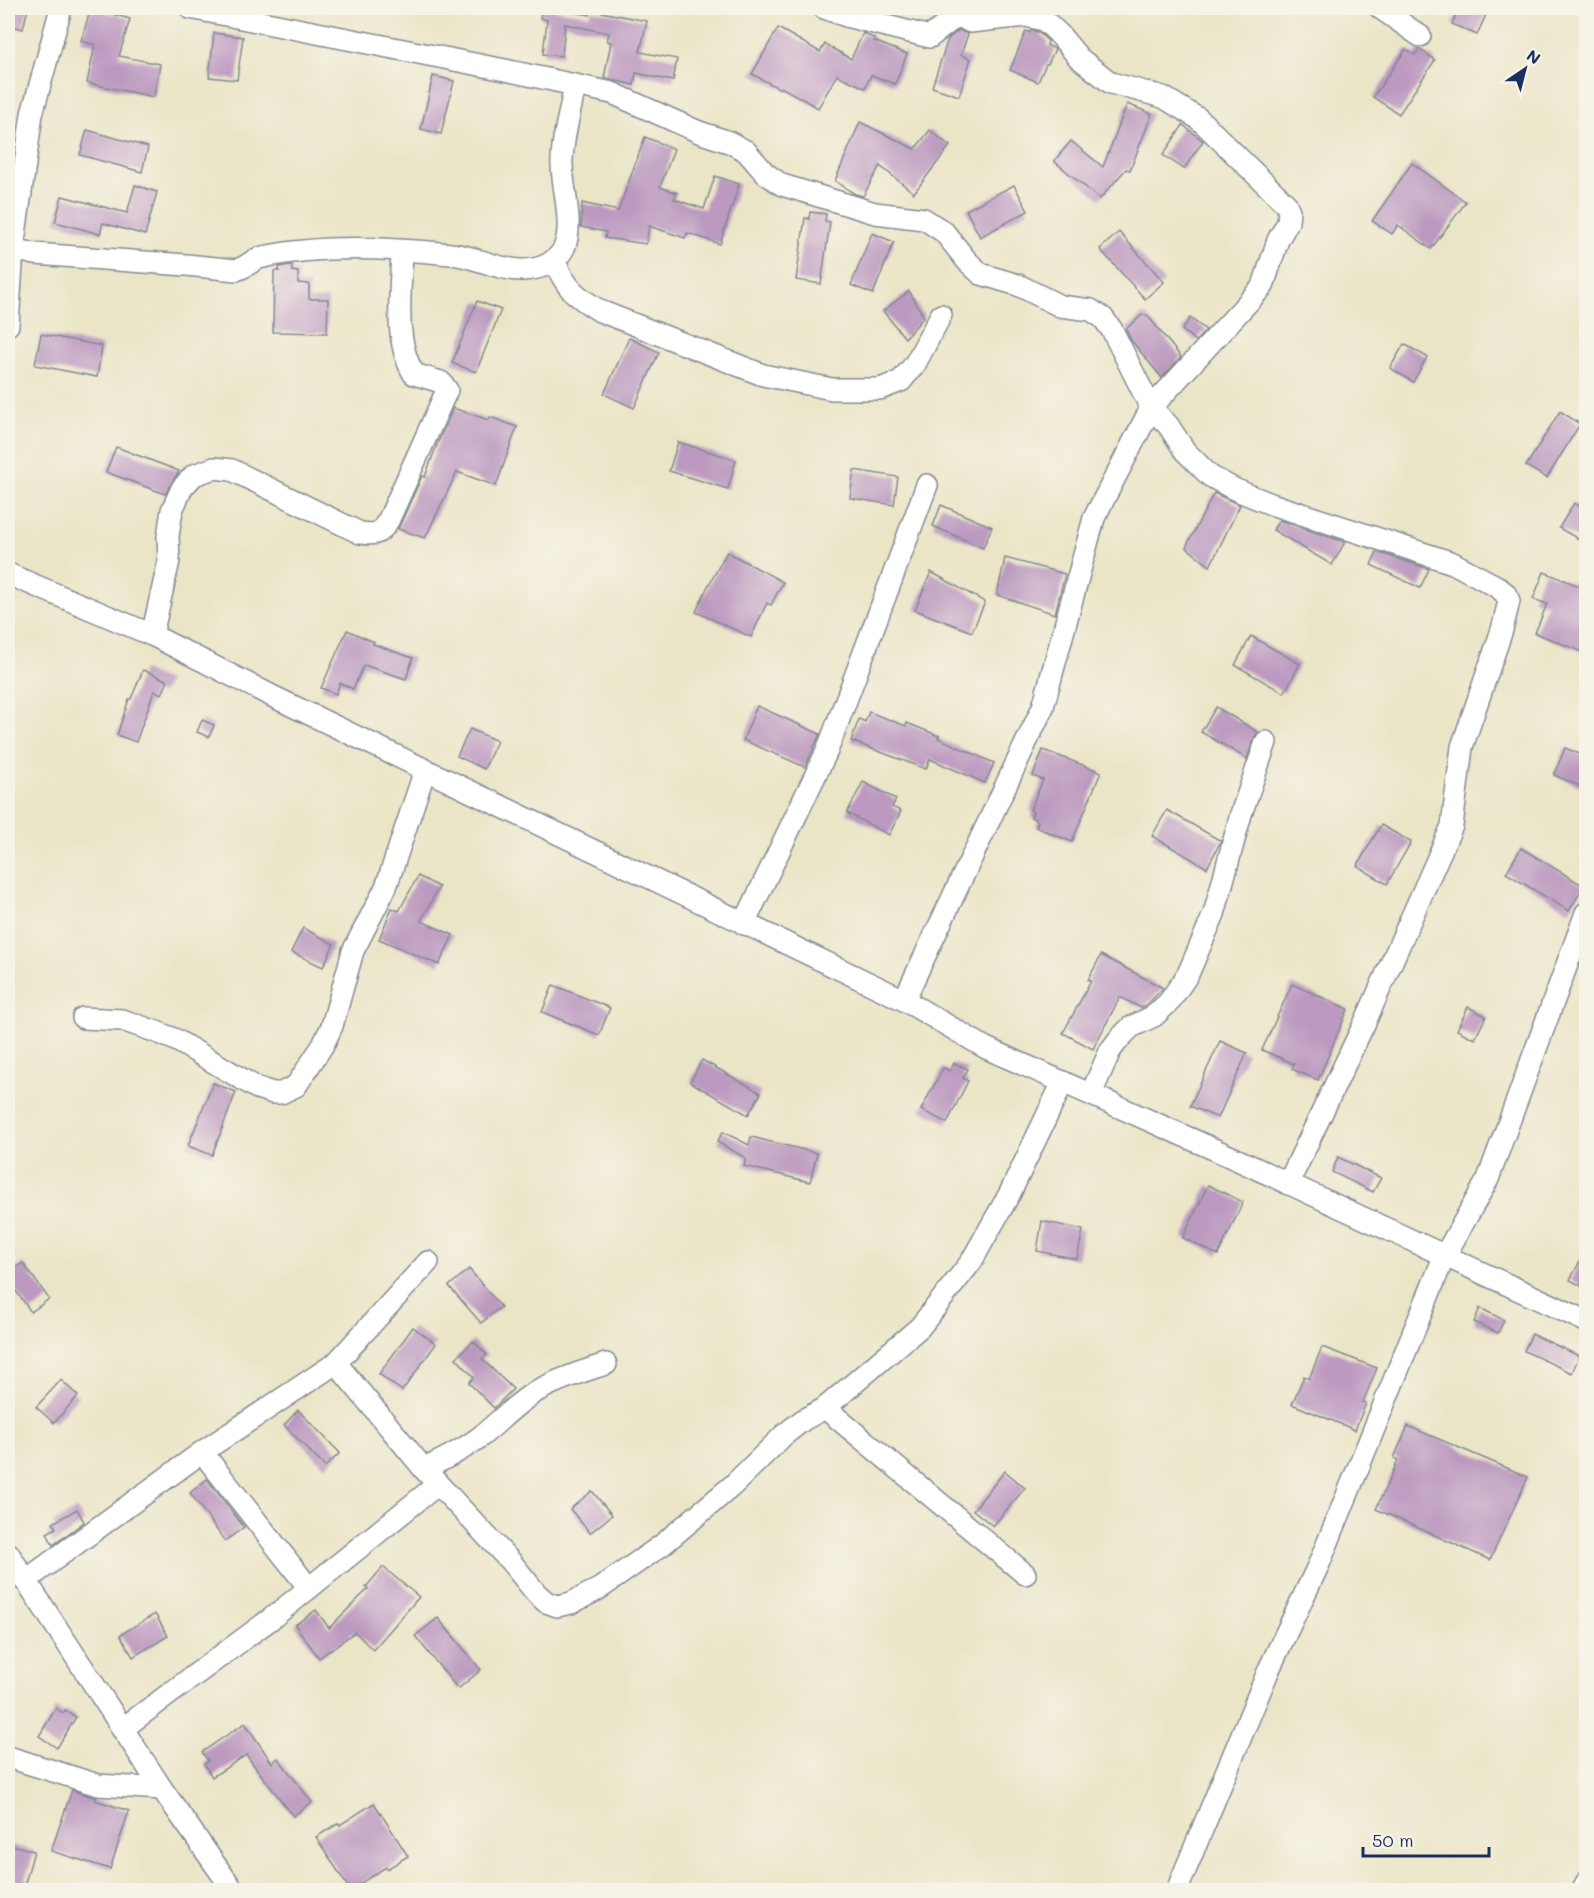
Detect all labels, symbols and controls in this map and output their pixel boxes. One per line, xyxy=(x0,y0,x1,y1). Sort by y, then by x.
north arrow xyxy=(1495,39,1555,99)
text: N xyxy=(1523,44,1545,68)
scale bar xyxy=(1363,1820,1489,1858)
text: 50 m xyxy=(1372,1828,1414,1852)

